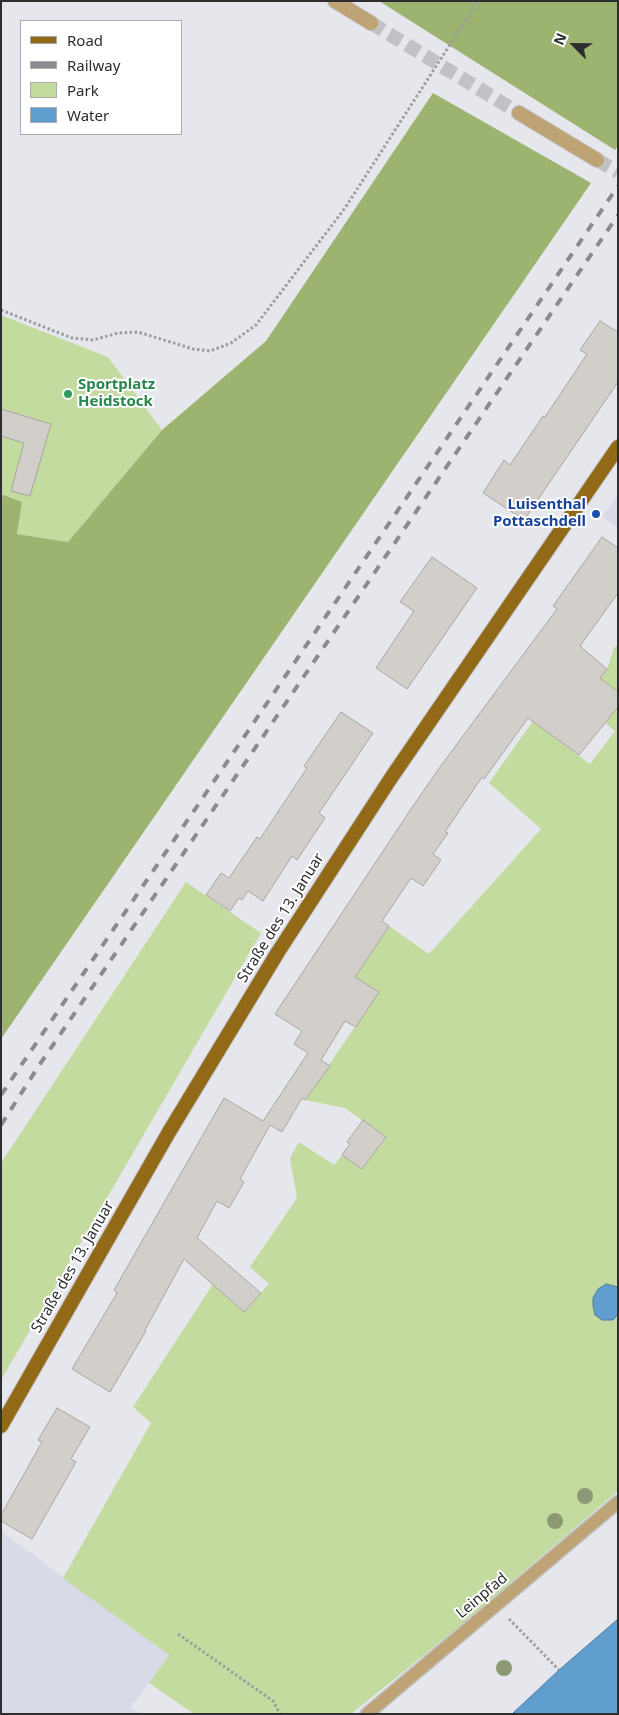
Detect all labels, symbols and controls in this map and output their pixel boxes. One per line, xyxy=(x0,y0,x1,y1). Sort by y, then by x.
legend xyxy=(20,20,182,135)
north arrow xyxy=(549,20,599,70)
text: Road xyxy=(67,30,103,50)
text: N xyxy=(549,30,571,48)
text: Railway xyxy=(67,55,120,75)
text: Park xyxy=(67,80,99,100)
text: Water xyxy=(67,105,109,125)
place label: Sportplatz Heidstock xyxy=(78,376,155,411)
marker: Sportplatz Heidstock xyxy=(62,388,74,400)
place label: Luisenthal Pottaschdell xyxy=(493,496,586,531)
marker: Luisenthal Pottaschdell xyxy=(590,508,602,520)
street label: Straße des 13. Januar xyxy=(234,850,328,986)
street label: Straße des 13. Januar xyxy=(28,1198,118,1336)
street label: Leinpfad xyxy=(453,1569,511,1623)

